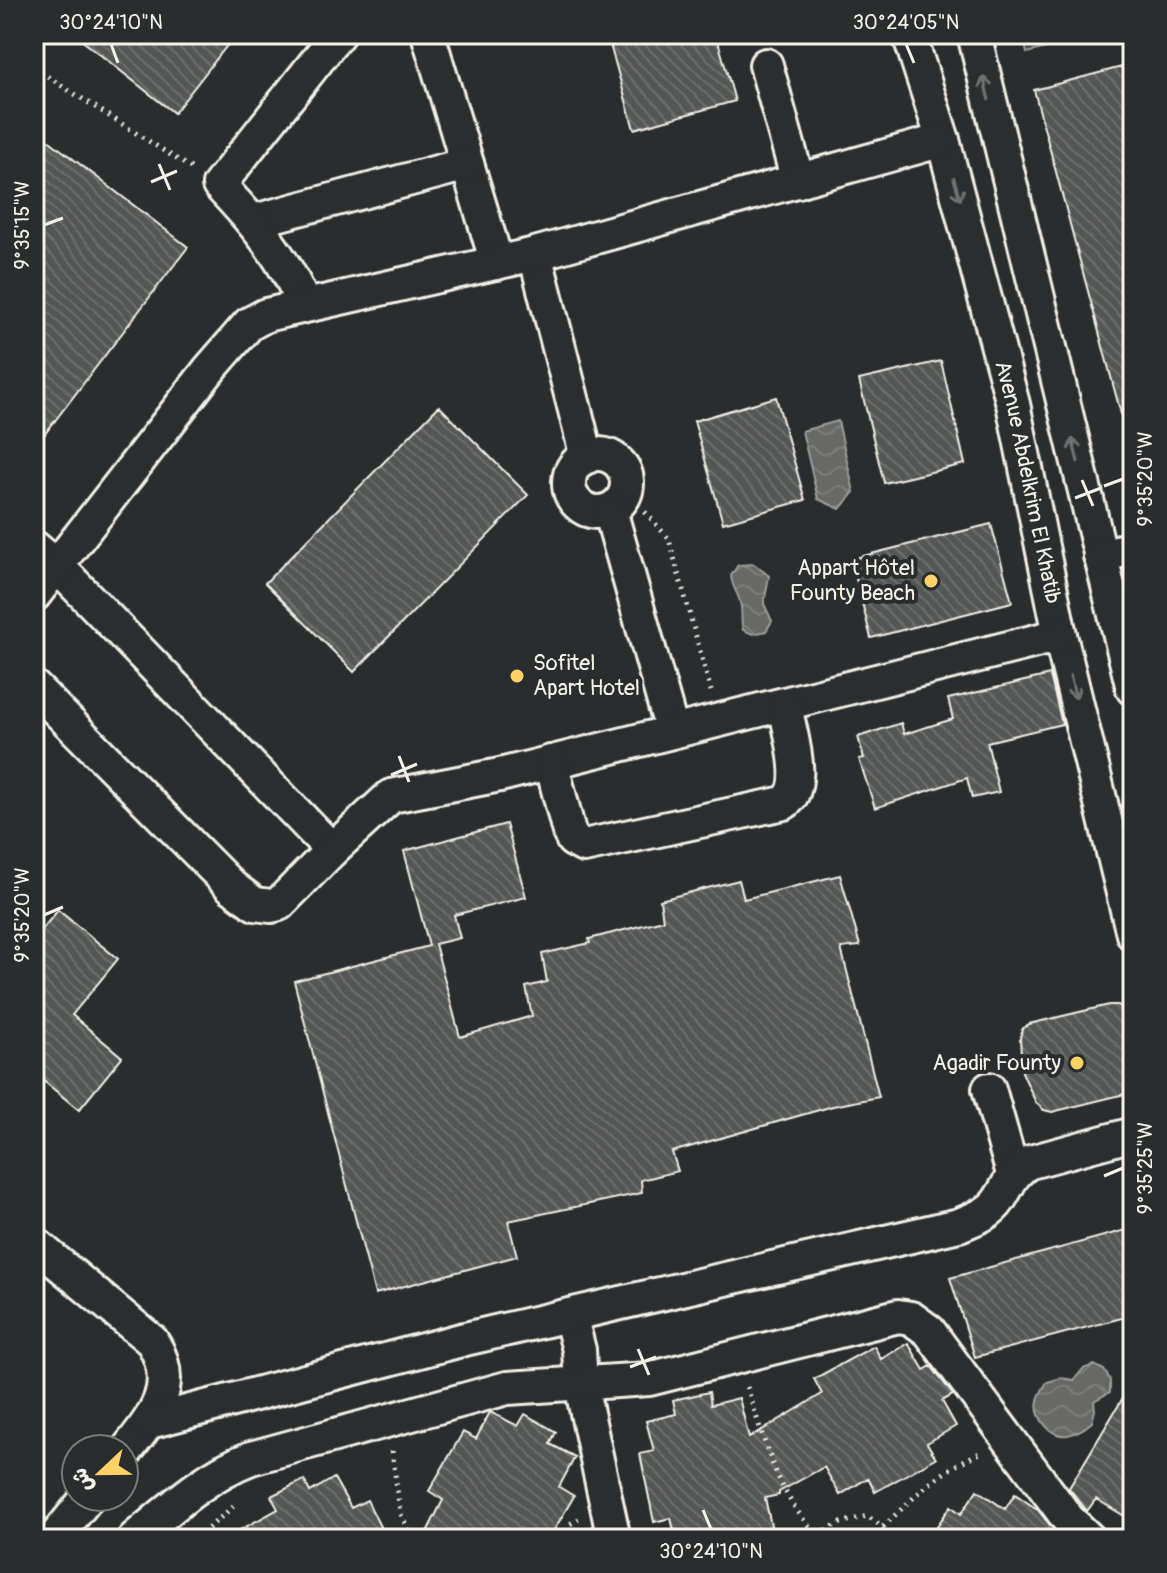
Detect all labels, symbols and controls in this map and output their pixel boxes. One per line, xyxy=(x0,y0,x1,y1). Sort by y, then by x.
text: 30°24'10"N xyxy=(59,10,163,35)
text: 30°24'05"N xyxy=(853,10,959,35)
one-way arrow xyxy=(978,76,993,102)
one-way arrow xyxy=(950,175,965,201)
text: 9°35'15"W xyxy=(10,181,35,269)
street label: Avenue Abdelkrim El Khatib xyxy=(988,358,1067,606)
text: 9°35'20"W xyxy=(1133,431,1158,527)
one-way arrow xyxy=(1066,437,1081,463)
place label: Appart Hôtel Founty Beach xyxy=(790,554,915,607)
marker: Appart Hôtel Founty Beach xyxy=(922,572,940,590)
place label: Sofitel Apart Hotel xyxy=(533,649,640,702)
marker: Sofitel Apart Hotel xyxy=(508,667,526,685)
one-way arrow xyxy=(1066,674,1081,700)
text: 9°35'20"W xyxy=(10,867,35,963)
place label: Agadir Founty xyxy=(933,1049,1061,1077)
marker: Agadir Founty xyxy=(1068,1054,1086,1072)
text: 9°35'25"W xyxy=(1133,1122,1158,1214)
north arrow xyxy=(60,1433,140,1513)
text: ش xyxy=(65,1464,100,1497)
text: 30°24'10"N xyxy=(659,1539,763,1564)

